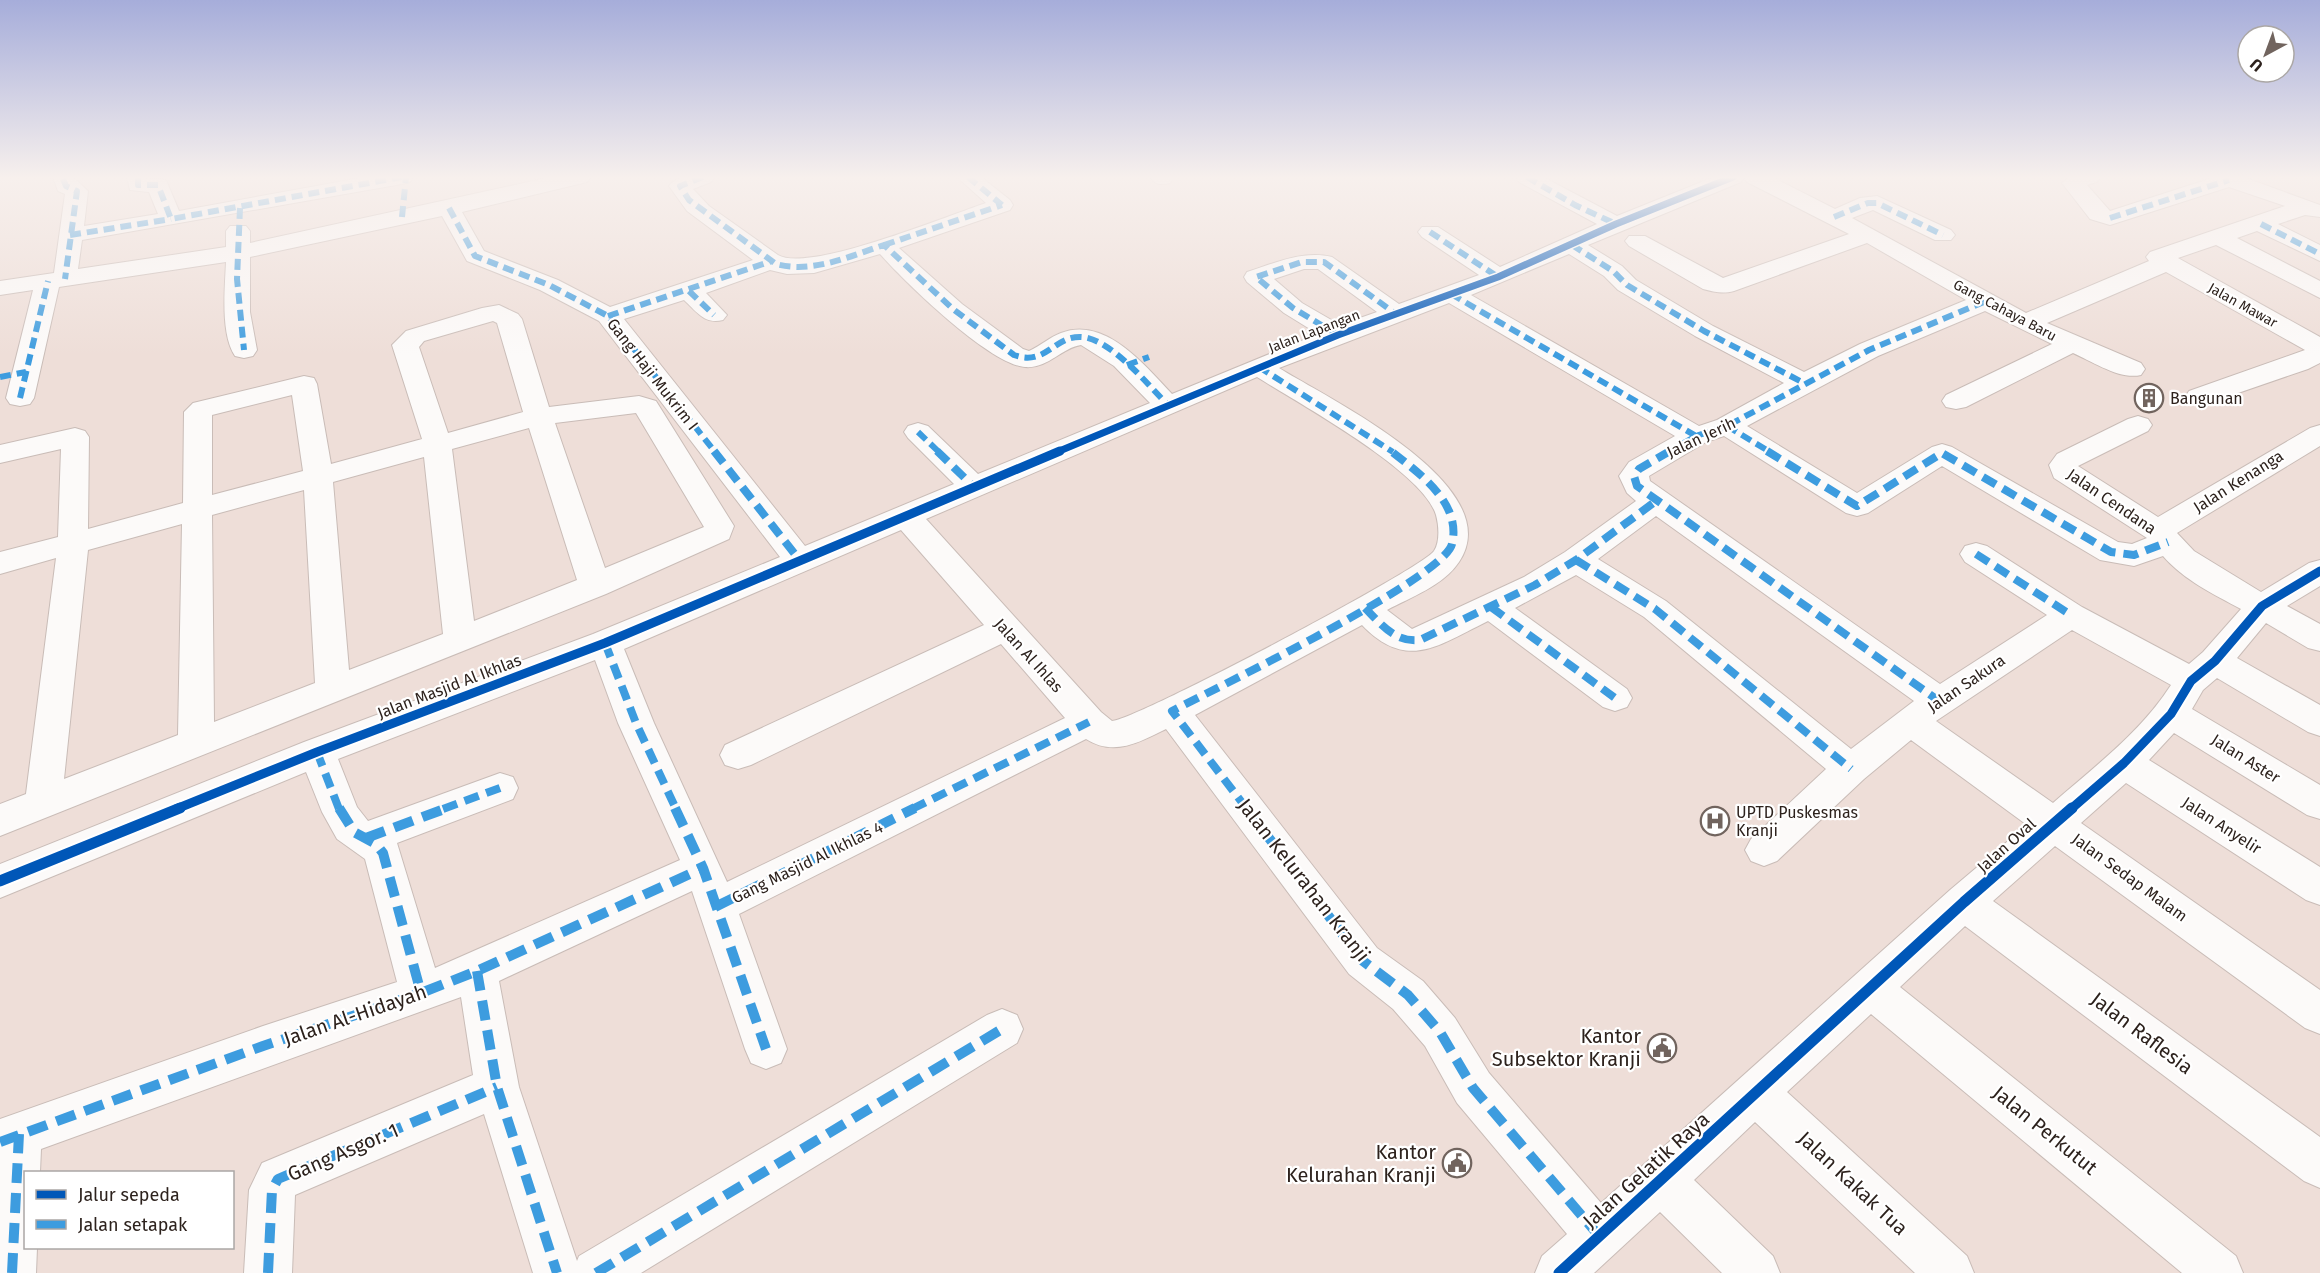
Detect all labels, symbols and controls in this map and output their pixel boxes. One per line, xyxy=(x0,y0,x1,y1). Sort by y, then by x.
north arrow xyxy=(2236,24,2296,84)
text: U xyxy=(2246,54,2267,76)
street label: Gang Cahaya Baru xyxy=(1950,276,2059,345)
street label: Jalan Mawar xyxy=(2205,279,2281,332)
street label: Jalan Lapangan xyxy=(1266,306,1362,357)
street label: Gang Haji Mukrim I xyxy=(603,315,702,434)
building icon: Bangunan xyxy=(2133,382,2165,414)
place label: Bangunan xyxy=(2170,389,2243,408)
street label: Jalan Jerih xyxy=(1664,413,1739,462)
street label: Jalan Kenanga xyxy=(2190,446,2287,517)
street label: Jalan Cendana xyxy=(2064,465,2160,538)
street label: Jalan Al Ihlas xyxy=(990,614,1067,696)
street label: Jalan Masjid Al Ikhlas xyxy=(375,650,524,723)
street label: Jalan Sakura xyxy=(1924,651,2009,716)
street label: Jalan Aster xyxy=(2208,730,2284,787)
street label: Jalan Anyelir xyxy=(2179,793,2266,859)
street label: Jalan Kelurahan Kranji xyxy=(1233,794,1375,966)
place label: UPTD Puskesmas Kranji xyxy=(1736,803,1858,840)
hospital icon: UPTD Puskesmas Kranji xyxy=(1699,805,1731,837)
street label: Jalan Oval xyxy=(1973,814,2040,877)
street label: Gang Masjid Al Ikhlas 4 xyxy=(729,817,886,907)
street label: Jalan Sedap Malam xyxy=(2068,829,2191,926)
street label: Jalan Al-Hidayah xyxy=(280,979,430,1051)
street label: Jalan Raflesia xyxy=(2086,987,2198,1079)
place label: Kantor Subsektor Kranji xyxy=(1492,1024,1641,1071)
public building icon: Kantor Subsektor Kranji xyxy=(1646,1032,1678,1064)
street label: Jalan Perkutut xyxy=(1988,1080,2103,1180)
street label: Jalan Gelatik Raya xyxy=(1578,1107,1714,1233)
street label: Gang Asgor. 1 xyxy=(284,1118,402,1186)
street label: Jalan Kakak Tua xyxy=(1793,1126,1913,1240)
place label: Kantor Kelurahan Kranji xyxy=(1286,1140,1436,1187)
public building icon: Kantor Kelurahan Kranji xyxy=(1441,1147,1473,1179)
legend xyxy=(24,1171,234,1249)
text: Jalur sepeda xyxy=(78,1184,180,1206)
text: Jalan setapak xyxy=(78,1214,188,1236)

